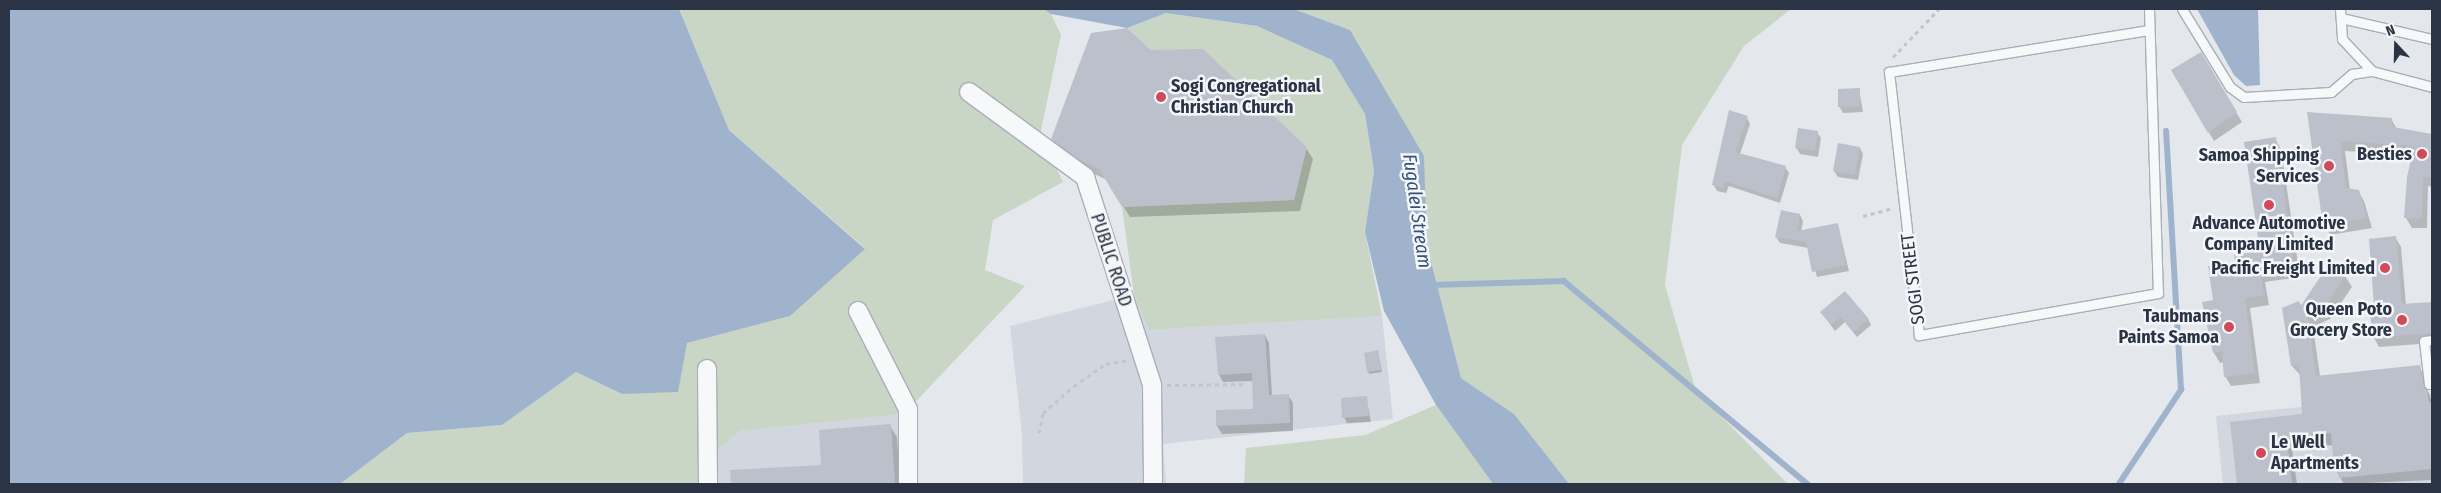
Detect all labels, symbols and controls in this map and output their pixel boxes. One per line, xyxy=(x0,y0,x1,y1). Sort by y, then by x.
north arrow xyxy=(2371,20,2421,70)
text: N xyxy=(2383,21,2397,40)
place label: Sogi Congregational Christian Church xyxy=(1171,76,1321,118)
marker: Sogi Congregational Christian Church xyxy=(1155,91,1167,103)
place label: Besties xyxy=(2357,143,2412,165)
place label: Samoa Shipping Services xyxy=(2199,145,2319,188)
marker: Besties xyxy=(2416,148,2428,160)
water label: Fugalei Stream xyxy=(1398,152,1436,270)
marker: Samoa Shipping Services xyxy=(2323,160,2335,172)
marker: Advance Automotive Company Limited xyxy=(2263,199,2275,211)
street label: PUBLIC ROAD xyxy=(1086,211,1136,309)
place label: Advance Automotive Company Limited xyxy=(2193,213,2345,255)
street label: SOGI STREET xyxy=(1897,232,1929,326)
place label: Pacific Freight Limited xyxy=(2211,257,2375,279)
marker: Pacific Freight Limited xyxy=(2379,262,2391,274)
place label: Queen Poto Grocery Store xyxy=(2290,299,2392,342)
place label: Taubmans Paints Samoa xyxy=(2119,306,2219,348)
marker: Queen Poto Grocery Store xyxy=(2396,314,2408,326)
marker: Taubmans Paints Samoa xyxy=(2223,321,2235,333)
place label: Le Well Apartments xyxy=(2271,432,2359,474)
marker: Le Well Apartments xyxy=(2255,447,2267,459)

